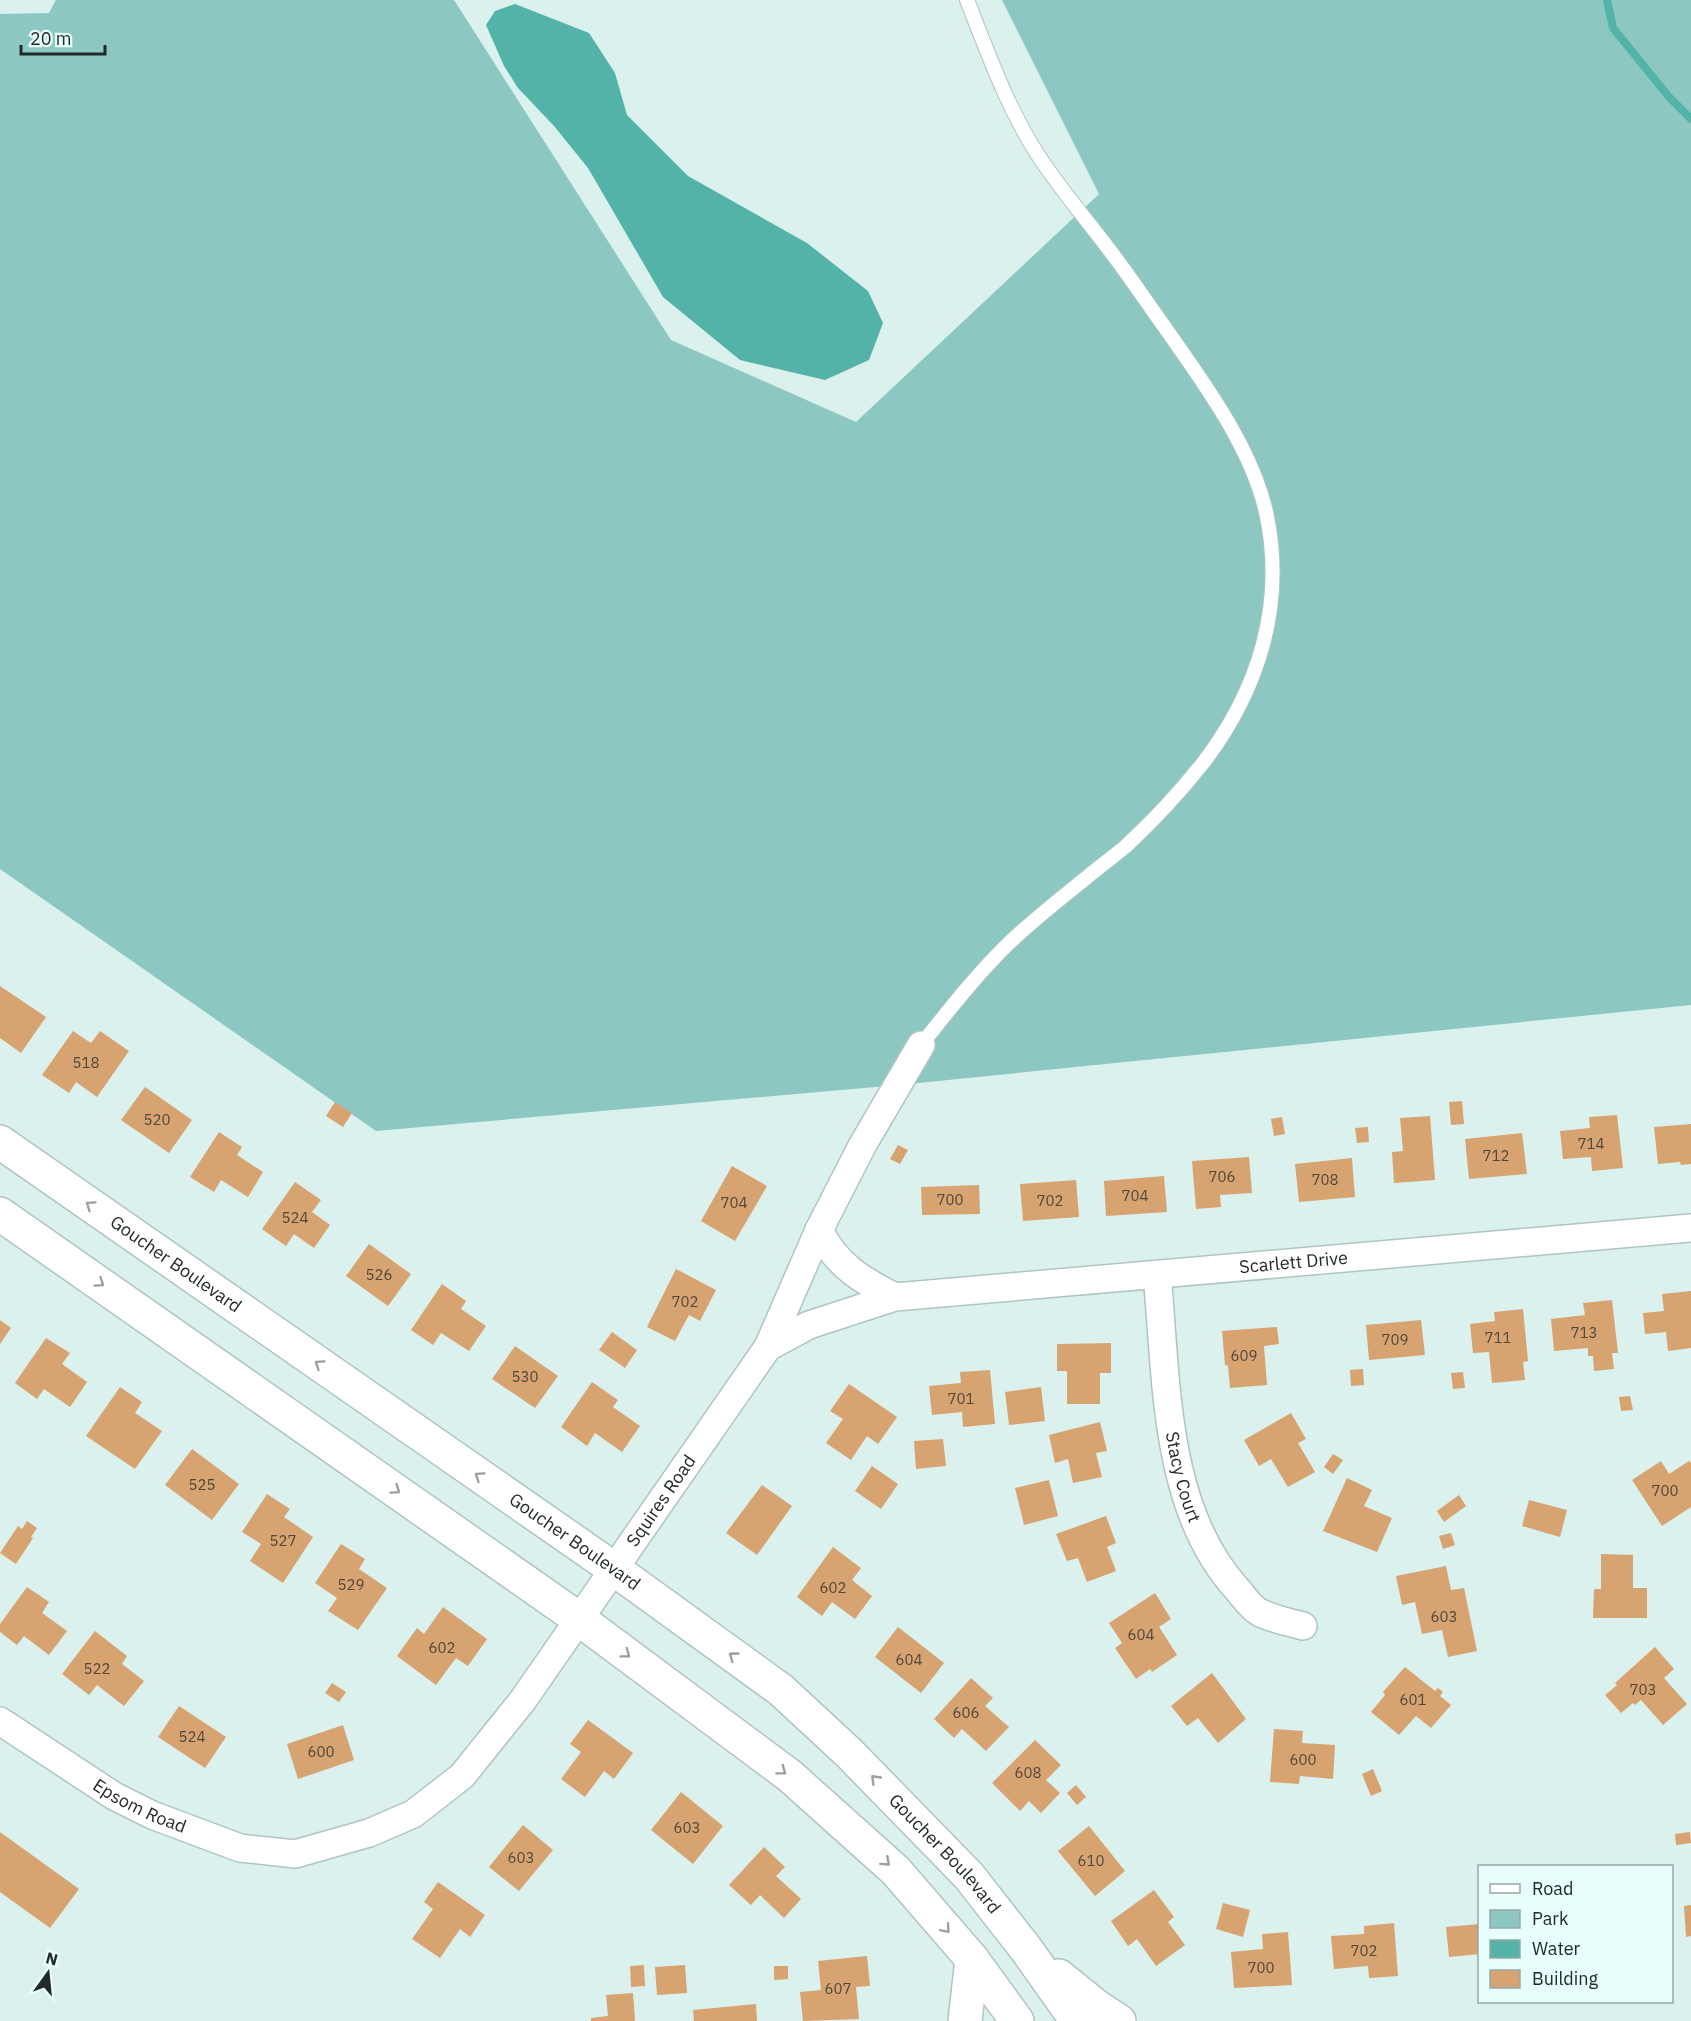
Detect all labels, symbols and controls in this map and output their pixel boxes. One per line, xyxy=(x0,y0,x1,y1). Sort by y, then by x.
scale bar xyxy=(21,18,105,56)
text: 20 m xyxy=(30,27,72,50)
house number: 518 xyxy=(72,1053,100,1072)
house number: 520 xyxy=(143,1110,171,1129)
house number: 714 xyxy=(1577,1134,1605,1153)
house number: 712 xyxy=(1482,1146,1510,1165)
house number: 706 xyxy=(1208,1167,1236,1186)
house number: 708 xyxy=(1311,1170,1339,1189)
house number: 704 xyxy=(1121,1186,1149,1205)
house number: 700 xyxy=(936,1190,964,1209)
house number: 702 xyxy=(1036,1191,1064,1210)
house number: 704 xyxy=(720,1193,748,1212)
one-way arrow xyxy=(86,1201,97,1212)
house number: 524 xyxy=(281,1208,309,1227)
street label: Goucher Boulevard xyxy=(106,1210,246,1317)
street label: Scarlett Drive xyxy=(1238,1246,1349,1278)
house number: 526 xyxy=(365,1265,393,1284)
one-way arrow xyxy=(93,1276,104,1287)
house number: 702 xyxy=(671,1292,699,1311)
house number: 713 xyxy=(1570,1323,1598,1342)
house number: 711 xyxy=(1484,1328,1512,1347)
house number: 709 xyxy=(1381,1330,1409,1349)
house number: 609 xyxy=(1230,1346,1258,1365)
one-way arrow xyxy=(315,1360,326,1371)
house number: 530 xyxy=(511,1367,539,1386)
house number: 701 xyxy=(947,1389,975,1408)
street label: Stacy Court xyxy=(1161,1430,1206,1526)
street label: Squires Road xyxy=(621,1450,701,1551)
one-way arrow xyxy=(475,1472,486,1483)
house number: 525 xyxy=(188,1475,216,1494)
house number: 700 xyxy=(1651,1481,1679,1500)
one-way arrow xyxy=(389,1483,400,1494)
street label: Goucher Boulevard xyxy=(505,1488,645,1595)
house number: 527 xyxy=(269,1531,297,1550)
house number: 529 xyxy=(337,1575,365,1594)
house number: 602 xyxy=(819,1578,847,1597)
house number: 603 xyxy=(1430,1607,1458,1626)
house number: 604 xyxy=(1127,1625,1155,1644)
house number: 602 xyxy=(428,1638,456,1657)
one-way arrow xyxy=(619,1647,630,1658)
house number: 604 xyxy=(895,1650,923,1669)
one-way arrow xyxy=(729,1652,740,1663)
house number: 522 xyxy=(83,1659,111,1678)
house number: 703 xyxy=(1629,1680,1657,1699)
house number: 601 xyxy=(1399,1690,1427,1709)
house number: 606 xyxy=(952,1703,980,1722)
house number: 524 xyxy=(178,1727,206,1746)
house number: 600 xyxy=(307,1742,335,1761)
house number: 600 xyxy=(1289,1750,1317,1769)
one-way arrow xyxy=(776,1763,787,1774)
house number: 608 xyxy=(1014,1763,1042,1782)
street label: Epsom Road xyxy=(89,1773,190,1838)
one-way arrow xyxy=(872,1776,883,1787)
street label: Goucher Boulevard xyxy=(884,1789,1006,1918)
house number: 603 xyxy=(673,1818,701,1837)
house number: 603 xyxy=(507,1848,535,1867)
house number: 610 xyxy=(1077,1851,1105,1870)
one-way arrow xyxy=(879,1855,890,1866)
legend xyxy=(1478,1865,1673,2003)
text: Road xyxy=(1532,1877,1573,1900)
text: Park xyxy=(1532,1907,1569,1930)
one-way arrow xyxy=(939,1922,950,1933)
text: Water xyxy=(1532,1937,1581,1960)
house number: 702 xyxy=(1350,1941,1378,1960)
north arrow xyxy=(18,1943,78,2003)
text: N xyxy=(44,1947,60,1970)
house number: 700 xyxy=(1247,1958,1275,1977)
text: Building xyxy=(1532,1967,1599,1990)
house number: 607 xyxy=(824,1979,852,1998)

